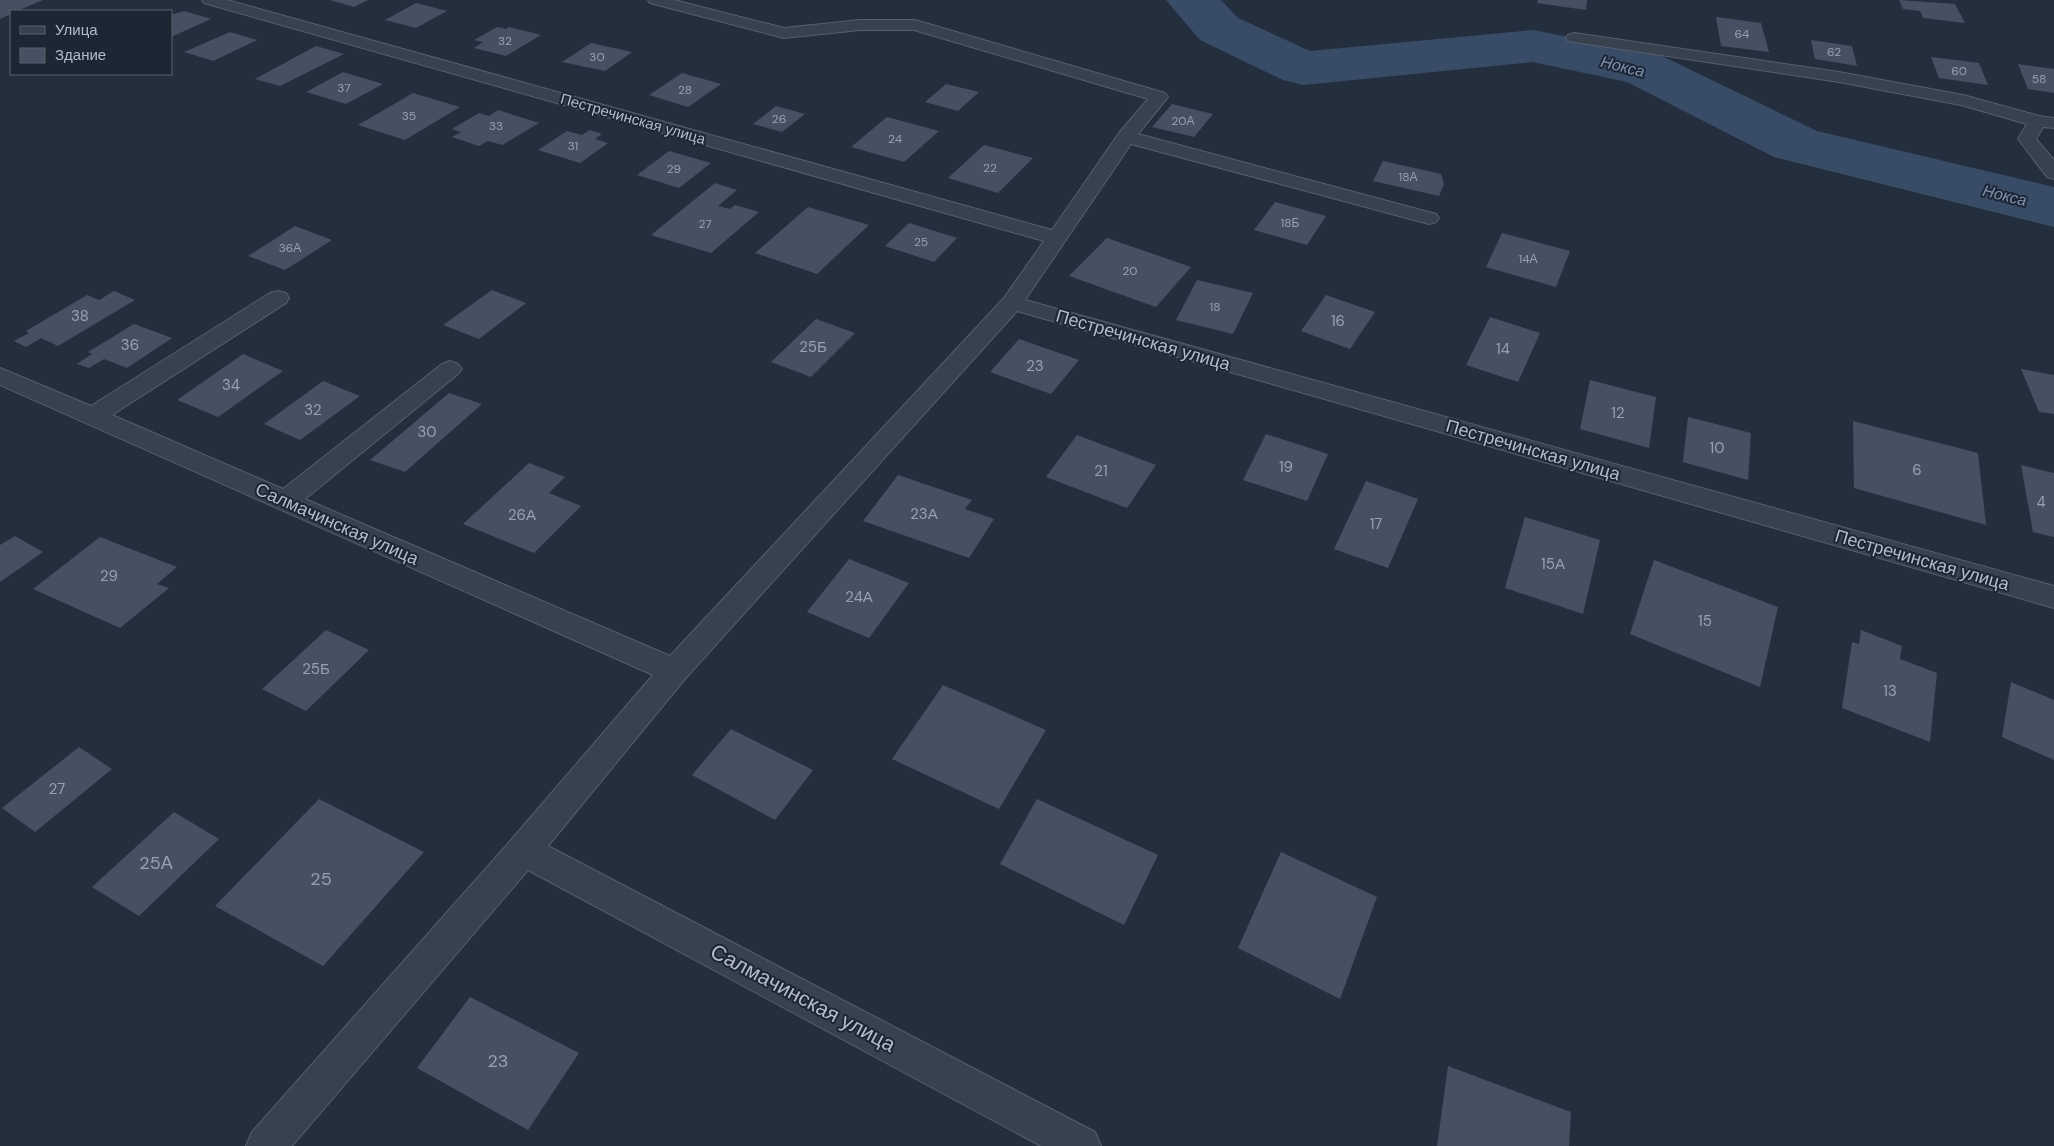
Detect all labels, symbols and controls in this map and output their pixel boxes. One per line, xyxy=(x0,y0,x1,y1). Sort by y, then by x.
legend xyxy=(10,10,172,75)
text: Улица xyxy=(55,20,98,40)
house number: 64 xyxy=(1735,26,1749,42)
house number: 32 xyxy=(498,33,512,49)
house number: 62 xyxy=(1827,44,1841,60)
text: Здание xyxy=(55,45,106,65)
house number: 30 xyxy=(589,49,605,65)
water label: Нокса xyxy=(1599,51,1647,82)
house number: 60 xyxy=(1951,63,1967,79)
house number: 58 xyxy=(2032,71,2046,87)
house number: 37 xyxy=(337,80,351,96)
house number: 28 xyxy=(678,82,692,98)
street label: Пестречинская улица xyxy=(558,89,709,149)
house number: 35 xyxy=(402,108,416,124)
house number: 26 xyxy=(772,111,786,127)
house number: 20А xyxy=(1171,113,1195,129)
house number: 33 xyxy=(489,118,503,134)
house number: 24 xyxy=(888,131,902,147)
house number: 31 xyxy=(568,138,578,154)
house number: 22 xyxy=(983,160,997,176)
house number: 29 xyxy=(667,161,681,177)
house number: 18А xyxy=(1398,169,1418,185)
water label: Нокса xyxy=(1981,180,2029,211)
house number: 18Б xyxy=(1281,215,1300,231)
house number: 27 xyxy=(698,216,712,232)
house number: 25 xyxy=(914,234,928,250)
house number: 36А xyxy=(279,240,301,256)
house number: 14А xyxy=(1518,251,1538,267)
house number: 20 xyxy=(1122,263,1138,279)
house number: 18 xyxy=(1209,299,1221,315)
street label: Пестречинская улица xyxy=(1053,304,1234,377)
house number: 38 xyxy=(71,306,89,326)
house number: 16 xyxy=(1331,311,1345,331)
house number: 36 xyxy=(121,335,139,355)
house number: 25Б xyxy=(799,337,827,357)
house number: 14 xyxy=(1496,339,1510,359)
house number: 23 xyxy=(1026,356,1044,376)
house number: 34 xyxy=(222,375,240,395)
house number: 32 xyxy=(304,400,322,420)
house number: 12 xyxy=(1611,403,1625,423)
street label: Пестречинская улица xyxy=(1443,414,1624,487)
house number: 30 xyxy=(417,422,437,442)
house number: 10 xyxy=(1710,438,1724,458)
house number: 19 xyxy=(1279,457,1293,477)
house number: 6 xyxy=(1912,460,1922,480)
house number: 21 xyxy=(1094,461,1108,481)
street label: Салмачинская улица xyxy=(252,477,423,571)
house number: 4 xyxy=(2036,492,2046,512)
house number: 23А xyxy=(910,504,938,524)
house number: 26А xyxy=(508,505,536,525)
house number: 17 xyxy=(1370,514,1382,534)
street label: Пестречинская улица xyxy=(1832,524,2013,597)
house number: 15А xyxy=(1541,554,1565,574)
house number: 29 xyxy=(100,566,118,586)
house number: 24А xyxy=(845,587,873,607)
house number: 15 xyxy=(1698,611,1712,631)
house number: 25Б xyxy=(302,659,330,679)
house number: 13 xyxy=(1883,681,1897,701)
house number: 27 xyxy=(49,779,65,799)
house number: 25А xyxy=(139,851,173,875)
house number: 25 xyxy=(310,867,332,891)
street label: Салмачинская улица xyxy=(706,937,901,1059)
house number: 23 xyxy=(487,1049,509,1073)

